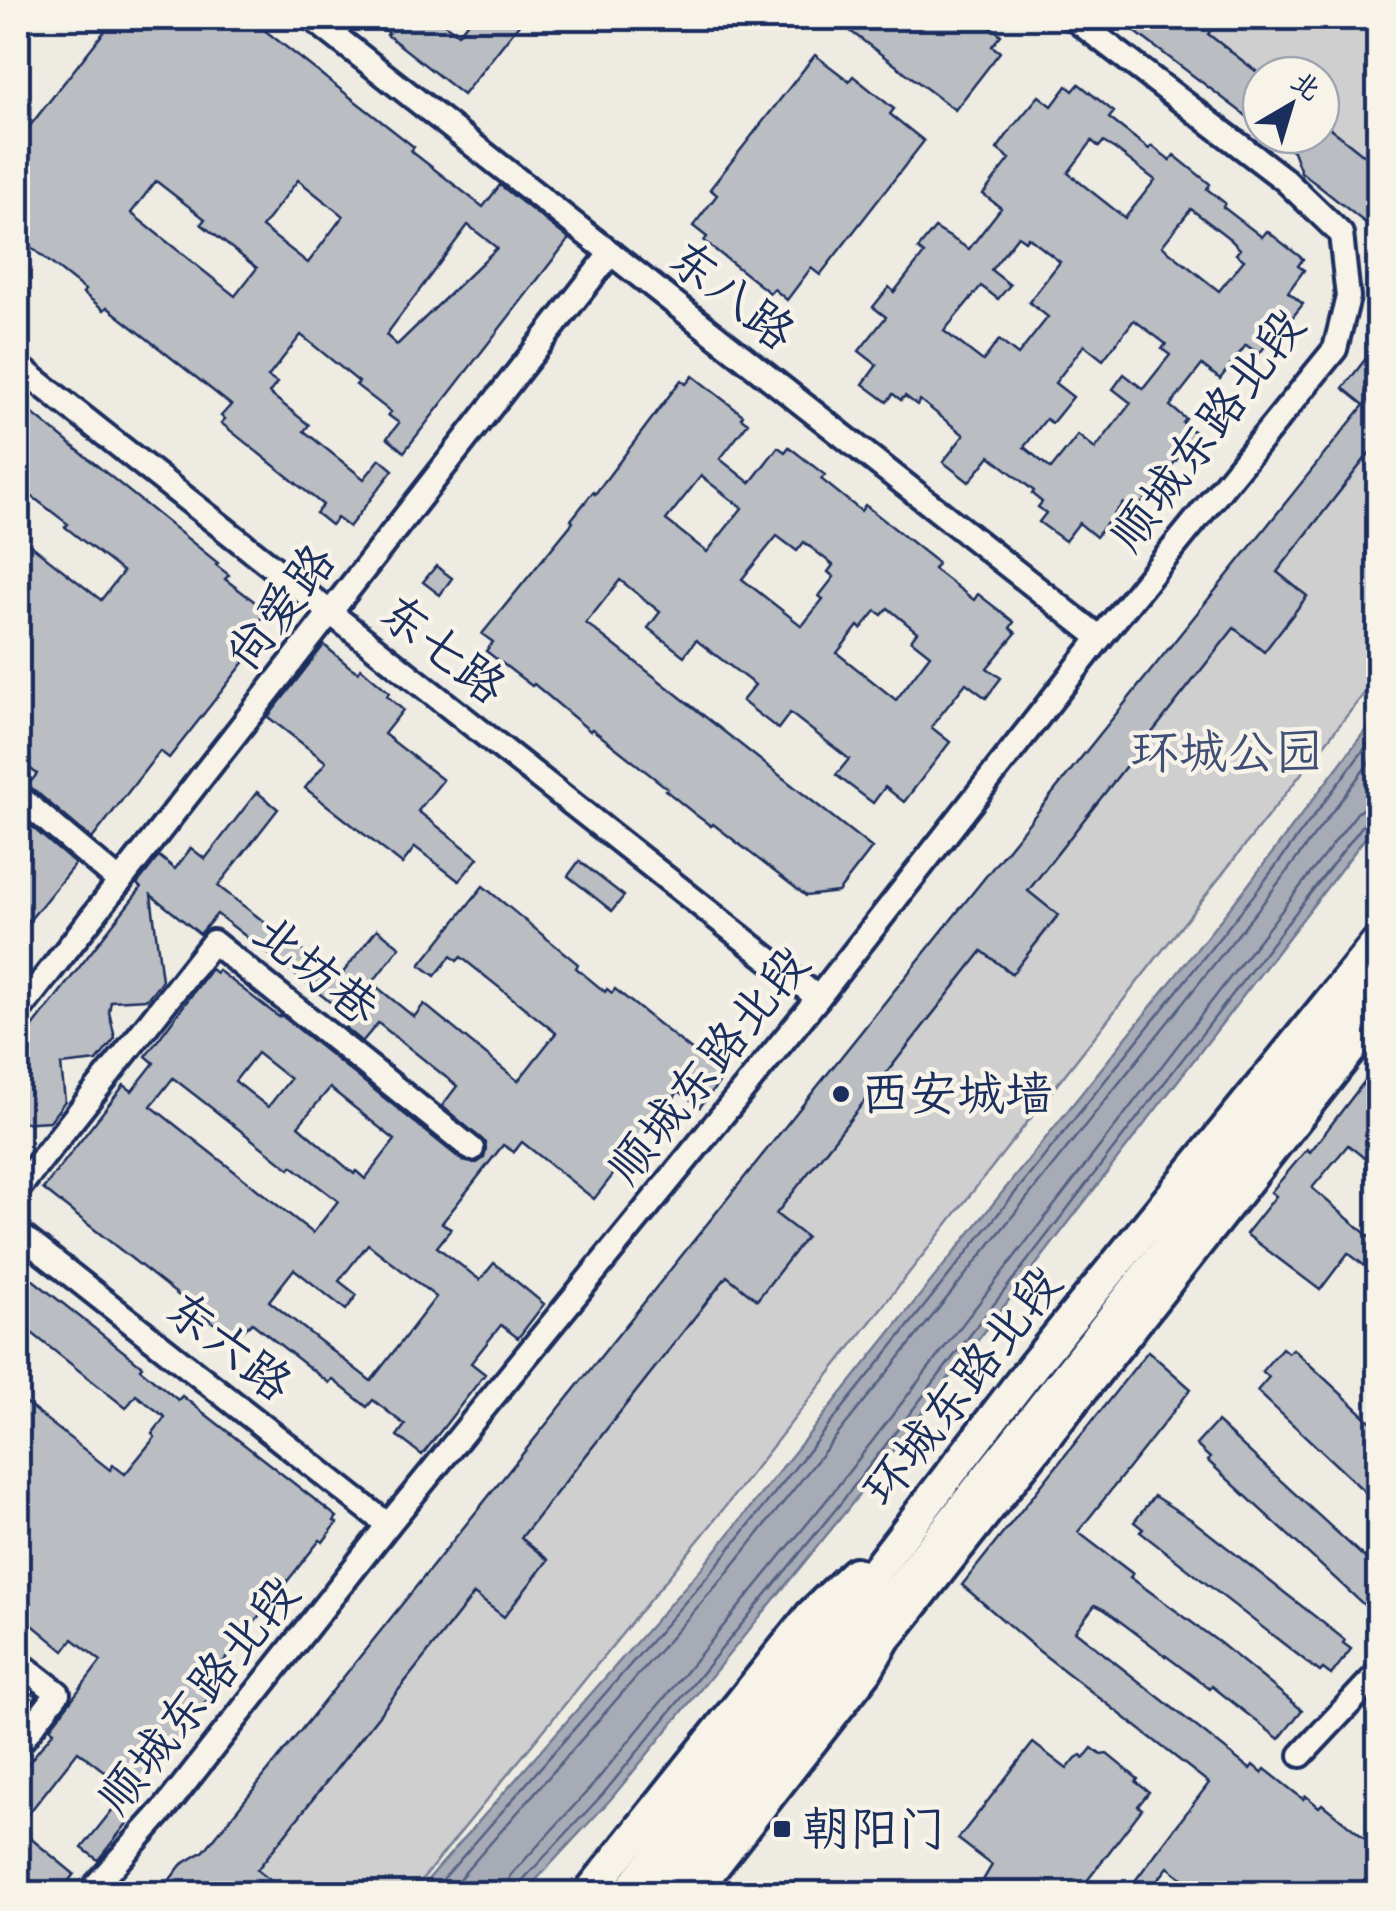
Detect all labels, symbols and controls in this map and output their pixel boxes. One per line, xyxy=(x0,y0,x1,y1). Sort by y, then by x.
north arrow xyxy=(1241,55,1341,155)
text: 北 xyxy=(1284,63,1328,108)
street label: 东八路 xyxy=(657,227,807,363)
street label: 顺城东路北段 xyxy=(1096,297,1318,563)
street label: 尚爱路 xyxy=(212,532,348,682)
street label: 东七路 xyxy=(368,581,518,717)
park label: 环城公园 xyxy=(1131,722,1323,782)
street label: 北坊巷 xyxy=(241,901,391,1039)
street label: 顺城东路北段 xyxy=(594,934,822,1196)
place label: 西安城墙 xyxy=(861,1064,1053,1124)
marker: 西安城墙 xyxy=(830,1083,852,1105)
street label: 环城东路北段 xyxy=(850,1254,1074,1518)
street label: 东六路 xyxy=(154,1278,304,1414)
street label: 顺城东路北段 xyxy=(84,1564,312,1826)
place label: 朝阳门 xyxy=(802,1799,946,1859)
marker: 朝阳门 xyxy=(771,1818,793,1840)

